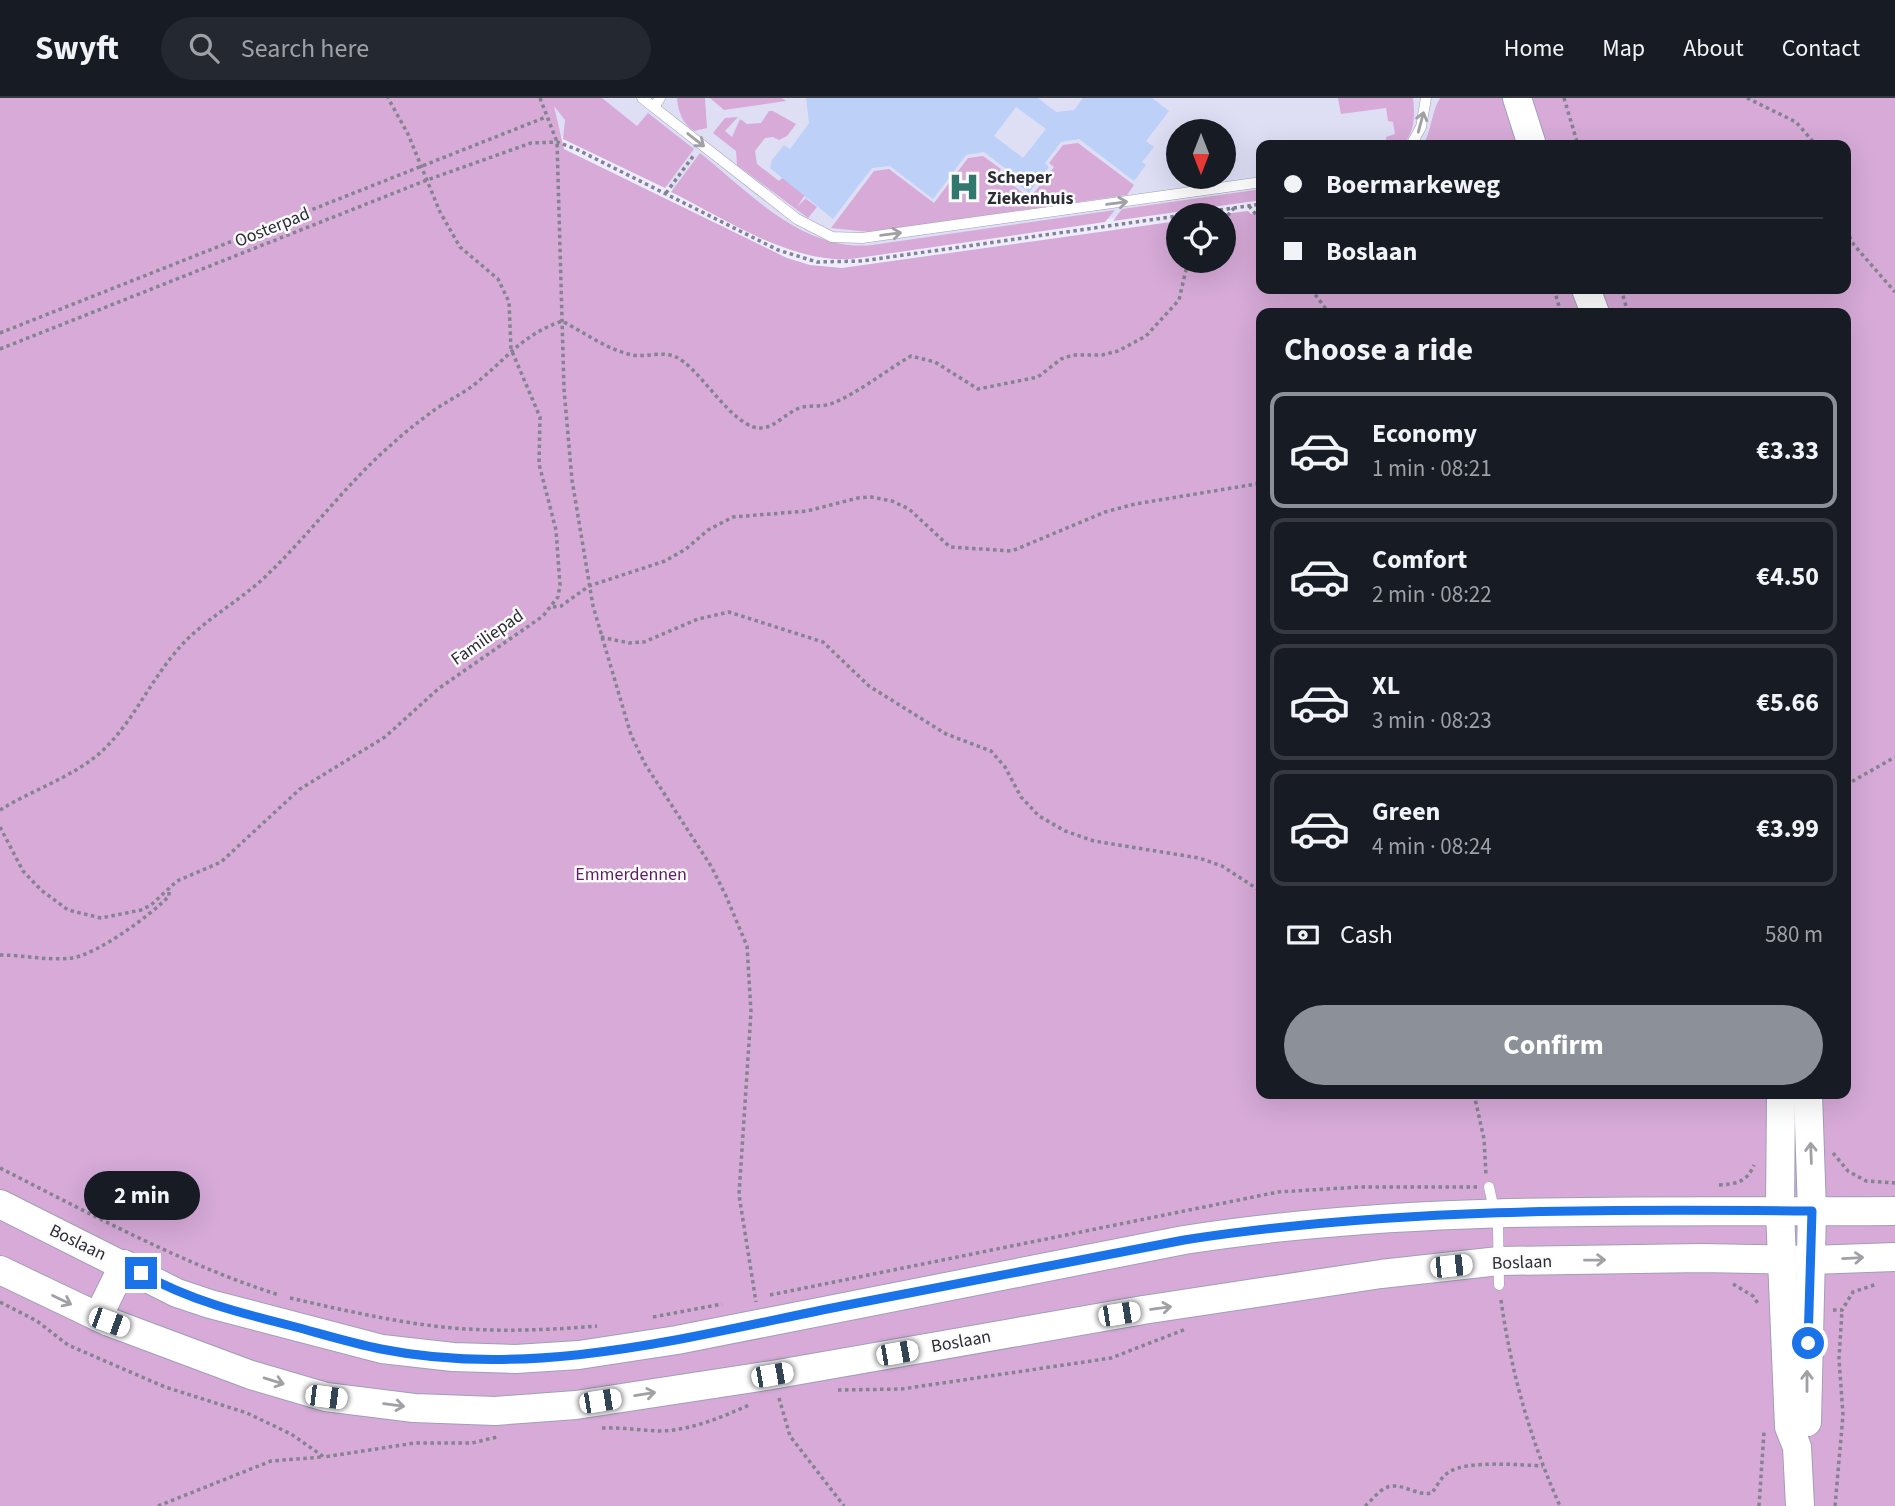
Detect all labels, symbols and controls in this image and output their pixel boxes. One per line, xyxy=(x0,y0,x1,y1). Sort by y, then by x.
search box xyxy=(161,17,651,80)
text: Swyft xyxy=(35,25,119,72)
icon: search xyxy=(185,29,223,67)
text: Search here xyxy=(241,30,369,67)
text: Home xyxy=(1504,31,1564,66)
text: Map xyxy=(1602,31,1645,66)
text: About xyxy=(1683,31,1744,66)
text: Contact xyxy=(1782,31,1860,66)
one-way arrow xyxy=(1415,112,1428,134)
north arrow xyxy=(1166,119,1236,189)
map controls xyxy=(1166,119,1236,273)
one-way arrow xyxy=(687,132,705,148)
place label: Scheper Ziekenhuis xyxy=(987,165,1073,211)
text: Boermarkeweg xyxy=(1326,166,1500,203)
hospital icon: Scheper Ziekenhuis xyxy=(947,170,981,204)
one-way arrow xyxy=(1105,196,1128,209)
street label: Oosterpad xyxy=(231,201,313,254)
button: locate xyxy=(1166,203,1236,273)
one-way arrow xyxy=(880,228,902,241)
text: Boslaan xyxy=(1326,233,1417,270)
text: Choose a ride xyxy=(1284,327,1473,373)
text: Economy xyxy=(1372,415,1477,452)
icon: car xyxy=(1288,419,1351,482)
text: €3.33 xyxy=(1756,432,1819,469)
text: 1 min · 08:21 xyxy=(1372,452,1492,485)
text: Comfort xyxy=(1372,541,1467,578)
icon: car xyxy=(1288,545,1351,608)
text: €4.50 xyxy=(1756,558,1819,595)
text: 2 min · 08:22 xyxy=(1372,578,1492,611)
street label: Familiepad xyxy=(446,603,529,672)
text: XL xyxy=(1372,667,1400,704)
icon: car xyxy=(1288,671,1351,734)
text: €5.66 xyxy=(1756,684,1819,721)
text: 3 min · 08:23 xyxy=(1372,704,1492,737)
text: Green xyxy=(1372,793,1440,830)
icon: car xyxy=(1288,797,1351,860)
text: €3.99 xyxy=(1756,810,1819,847)
text: 4 min · 08:24 xyxy=(1372,830,1492,863)
park label: Emmerdennen xyxy=(575,862,687,887)
icon: cash xyxy=(1284,916,1322,954)
text: Cash xyxy=(1340,916,1393,953)
text: 580 m xyxy=(1765,918,1823,951)
button: Confirm xyxy=(1284,1005,1823,1085)
one-way arrow xyxy=(1804,1141,1817,1164)
callout: 2 min xyxy=(83,1172,199,1220)
text: 2 min xyxy=(114,1179,170,1212)
street label: Boslaan xyxy=(45,1218,110,1267)
street label: Boslaan xyxy=(1491,1249,1553,1276)
one-way arrow xyxy=(1841,1252,1864,1265)
car xyxy=(1430,1253,1473,1279)
one-way arrow xyxy=(1584,1253,1607,1266)
route end xyxy=(125,1257,157,1289)
one-way arrow xyxy=(51,1293,72,1307)
car xyxy=(1097,1300,1142,1328)
one-way arrow xyxy=(1150,1301,1172,1314)
car xyxy=(86,1305,133,1339)
street label: Boslaan xyxy=(929,1324,993,1359)
route start xyxy=(1792,1327,1824,1359)
car xyxy=(875,1339,920,1367)
car xyxy=(750,1361,795,1389)
one-way arrow xyxy=(1801,1369,1814,1392)
one-way arrow xyxy=(262,1376,284,1389)
car xyxy=(304,1384,349,1410)
car xyxy=(578,1387,623,1415)
one-way arrow xyxy=(633,1387,656,1400)
one-way arrow xyxy=(382,1399,405,1412)

